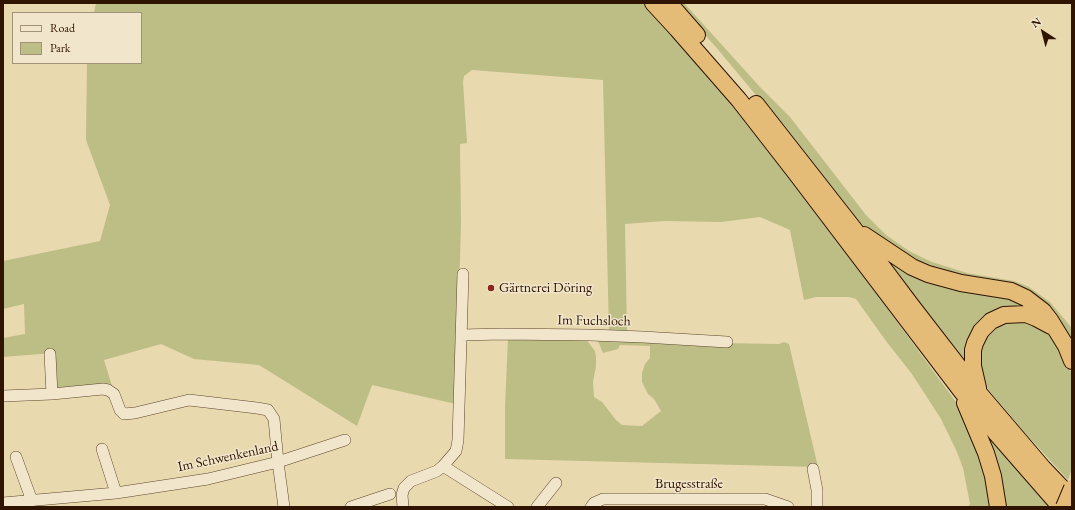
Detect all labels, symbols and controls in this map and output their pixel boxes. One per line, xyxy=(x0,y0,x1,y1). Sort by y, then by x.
legend xyxy=(12,12,142,64)
north arrow xyxy=(1023,12,1063,52)
text: N xyxy=(1028,14,1044,31)
text: Road xyxy=(50,20,75,36)
text: Park xyxy=(50,40,70,56)
place label: Gärtnerei Döring xyxy=(499,280,592,296)
marker: Gärtnerei Döring xyxy=(486,283,496,293)
street label: Im Fuchsloch xyxy=(557,312,631,330)
street label: Im Schwenkenland xyxy=(176,438,280,476)
street label: Brugesstraße xyxy=(655,476,723,492)

